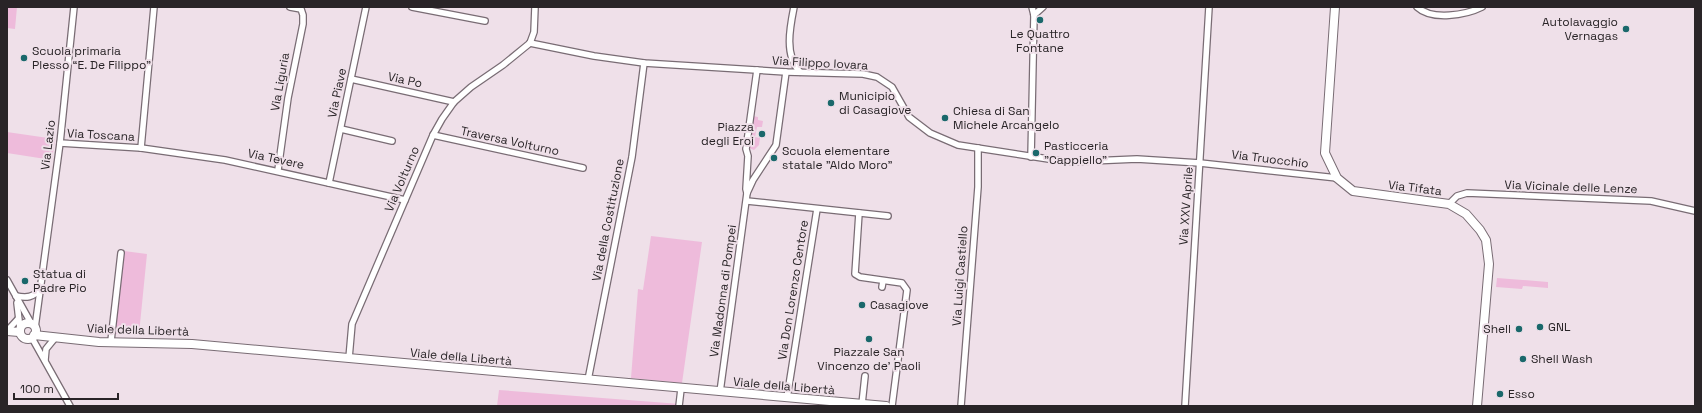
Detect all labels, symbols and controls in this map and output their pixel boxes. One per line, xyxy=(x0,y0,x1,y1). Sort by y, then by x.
place label: Autolavaggio Vernagas xyxy=(1542,14,1618,44)
marker: Le Quattro Fontane xyxy=(1035,15,1045,25)
marker: Autolavaggio Vernagas xyxy=(1621,24,1631,34)
place label: Le Quattro Fontane xyxy=(1010,26,1070,56)
place label: Scuola primaria Plesso “E. De Filippo” xyxy=(32,43,151,73)
street label: Via Liguria xyxy=(267,51,293,113)
street label: Via Filippo Iovara xyxy=(772,52,868,74)
marker: Scuola primaria Plesso “E. De Filippo” xyxy=(19,53,29,63)
street label: Via Piave xyxy=(324,67,350,119)
street label: Via Po xyxy=(386,69,424,91)
place label: Municipio di Casagiove xyxy=(839,88,911,118)
marker: Municipio di Casagiove xyxy=(826,98,836,108)
place label: Chiesa di San Michele Arcangelo xyxy=(953,103,1059,133)
marker: Chiesa di San Michele Arcangelo xyxy=(940,113,950,123)
street label: Via Lazio xyxy=(37,119,59,171)
place label: Piazza degli Eroi xyxy=(701,119,754,149)
street label: Traversa Volturno xyxy=(459,123,561,159)
street label: Via Toscana xyxy=(67,125,135,145)
marker: Piazza degli Eroi xyxy=(757,129,767,139)
place label: Pasticceria "Cappiello" xyxy=(1044,138,1108,168)
place label: Scuola elementare statale "Aldo Moro" xyxy=(782,143,893,173)
street label: Via Volturno xyxy=(381,144,423,214)
street label: Via Tevere xyxy=(246,145,306,173)
street label: Via Truocchio xyxy=(1231,146,1309,172)
marker: Pasticceria "Cappiello" xyxy=(1031,148,1041,158)
marker: Scuola elementare statale "Aldo Moro" xyxy=(769,153,779,163)
street label: Via della Costituzione xyxy=(588,157,628,283)
street label: Via XXV Aprile xyxy=(1175,166,1197,246)
street label: Via Tifata xyxy=(1387,177,1443,199)
street label: Via Vicinale delle Lenze xyxy=(1504,177,1638,197)
street label: Via Don Lorenzo Centore xyxy=(774,219,812,361)
street label: Via Madonna di Pompei xyxy=(706,224,740,358)
street label: Via Luigi Castiello xyxy=(949,225,971,327)
place label: Statua di Padre Pio xyxy=(33,266,87,296)
marker: Statua di Padre Pio xyxy=(20,276,30,286)
place label: Casagiove xyxy=(870,297,929,313)
marker: Casagiove xyxy=(857,300,867,310)
place label: GNL xyxy=(1548,319,1571,335)
street label: Viale della Libertà xyxy=(87,320,190,340)
place label: Shell xyxy=(1483,321,1511,337)
marker: GNL xyxy=(1535,322,1545,332)
marker: Shell xyxy=(1514,324,1524,334)
marker: Piazzale San Vincenzo de' Paoli xyxy=(864,334,874,344)
place label: Piazzale San Vincenzo de' Paoli xyxy=(817,344,921,374)
street label: Viale della Libertà xyxy=(409,345,513,369)
place label: Shell Wash xyxy=(1531,351,1593,367)
marker: Shell Wash xyxy=(1518,354,1528,364)
street label: Viale della Libertà xyxy=(732,374,836,398)
scale bar xyxy=(14,375,118,401)
text: 100 m xyxy=(20,381,54,397)
place label: Esso xyxy=(1508,386,1535,402)
marker: Esso xyxy=(1495,389,1505,399)

